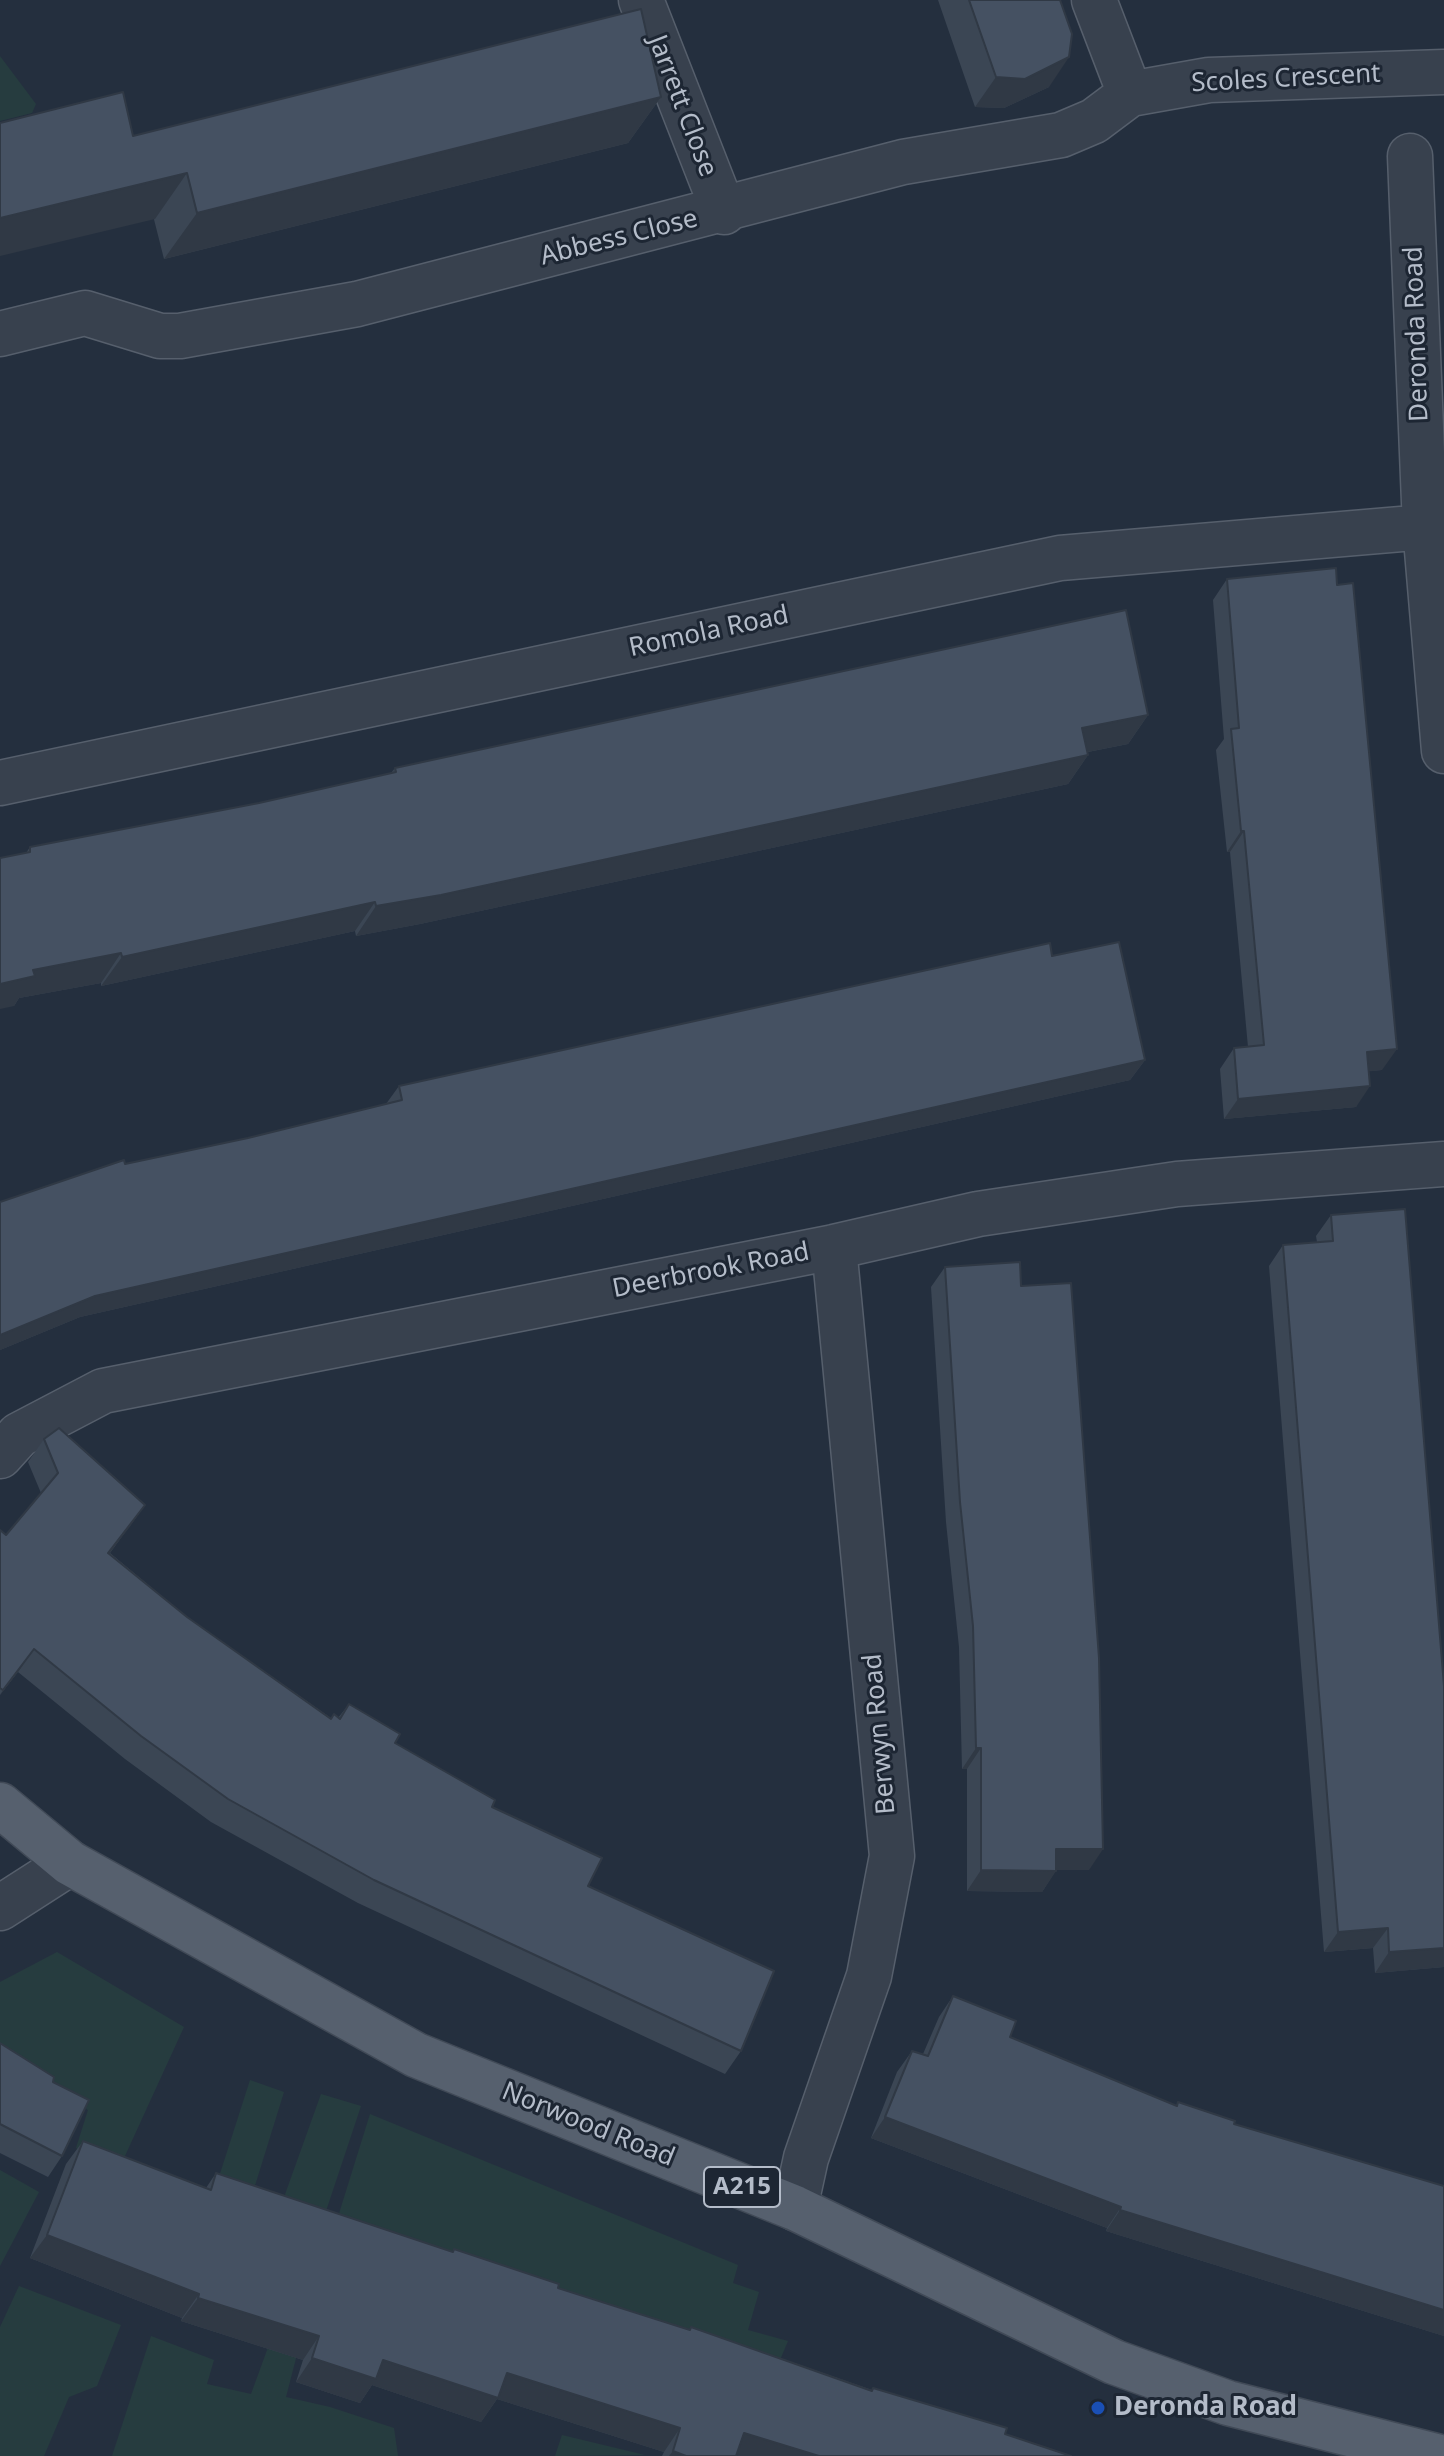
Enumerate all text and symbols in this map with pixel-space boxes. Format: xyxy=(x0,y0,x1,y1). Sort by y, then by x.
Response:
street label: Jarrett Close xyxy=(641,31,723,181)
street label: Scoles Crescent xyxy=(1191,58,1381,100)
street label: Abbess Close xyxy=(537,203,701,273)
street label: Deronda Road xyxy=(1398,246,1436,422)
street label: Romola Road xyxy=(626,600,792,664)
street label: Deerbrook Road xyxy=(610,1237,812,1305)
street label: Berwyn Road xyxy=(857,1652,903,1816)
street label: Norwood Road xyxy=(497,2076,679,2174)
road number: A215 xyxy=(704,2167,780,2207)
place label: Deronda Road xyxy=(1114,2392,1297,2424)
marker: Deronda Road xyxy=(1089,2399,1107,2417)

